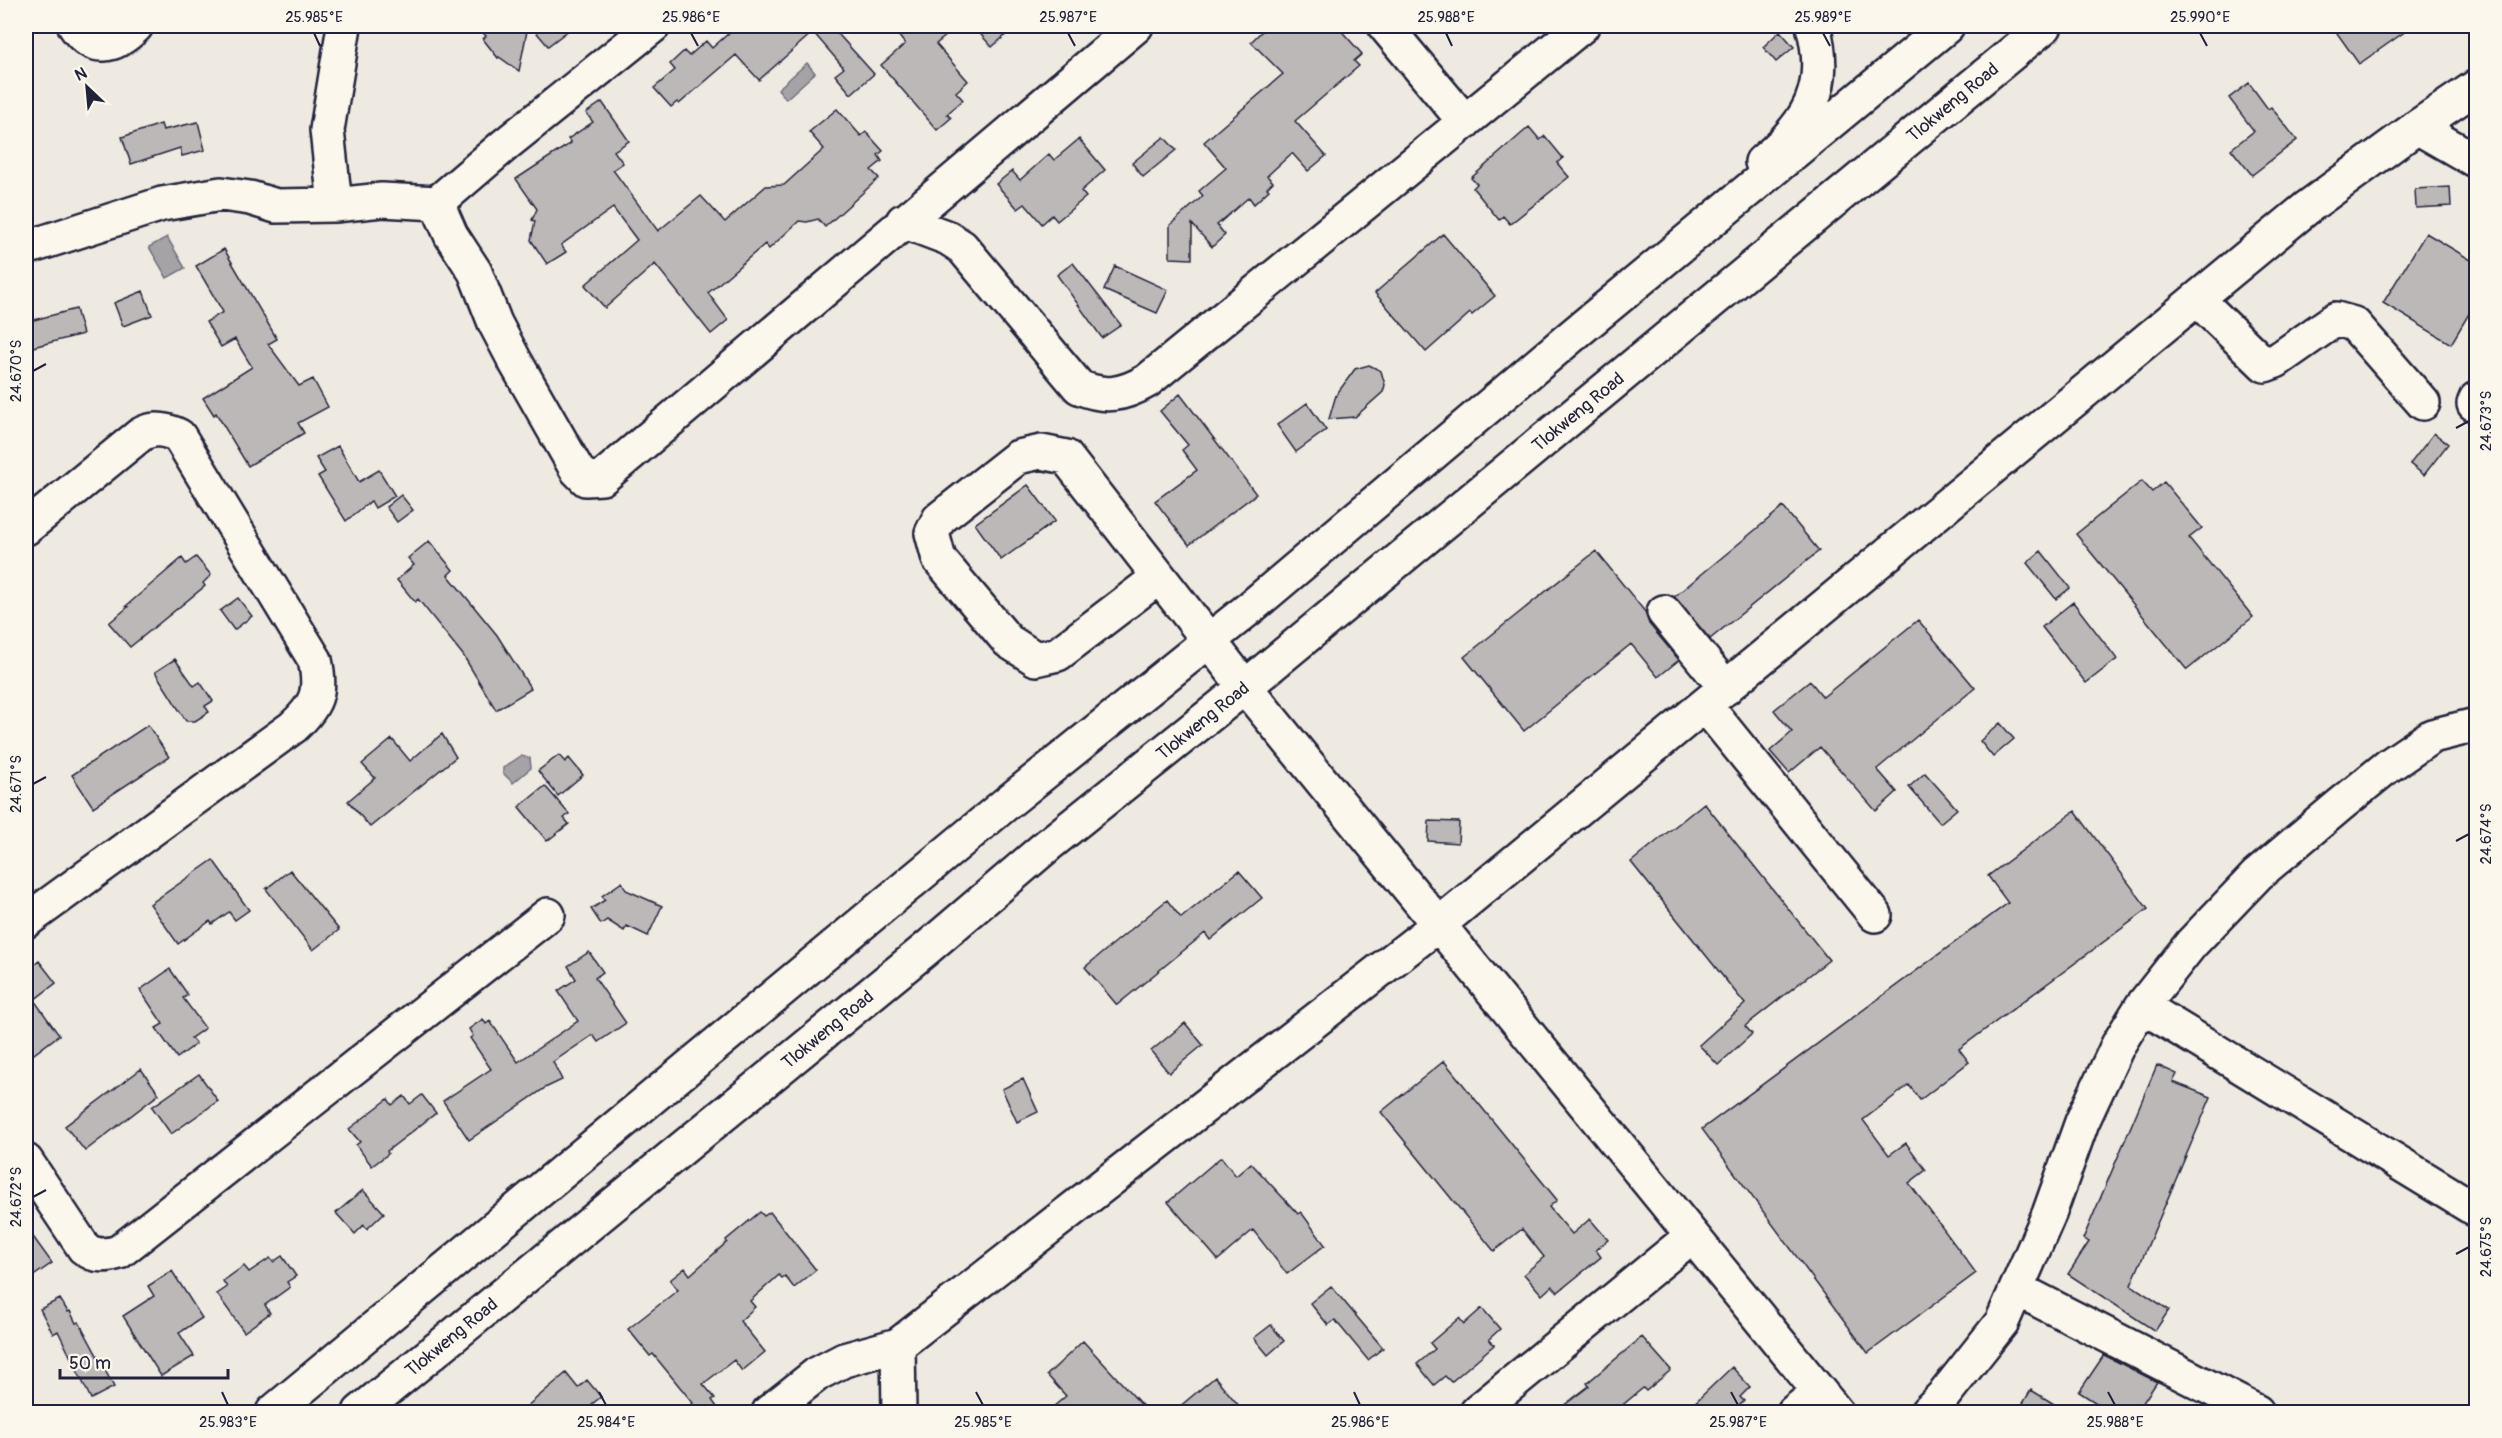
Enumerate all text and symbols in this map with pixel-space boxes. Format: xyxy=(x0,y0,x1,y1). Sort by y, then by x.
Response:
text: 25.985°E xyxy=(285,8,343,27)
text: 25.986°E xyxy=(662,8,720,27)
text: 25.987°E xyxy=(1039,8,1097,27)
text: 25.988°E xyxy=(1417,8,1475,27)
text: 25.989°E xyxy=(1794,8,1852,27)
text: 25.990°E xyxy=(2170,8,2230,27)
north arrow xyxy=(57,57,117,117)
street label: Tlokweng Road xyxy=(1902,58,2004,147)
text: N xyxy=(72,63,90,86)
text: 24.670°S xyxy=(7,340,26,402)
street label: Tlokweng Road xyxy=(1528,368,1629,457)
text: 24.673°S xyxy=(2477,391,2496,451)
street label: Tlokweng Road xyxy=(1152,677,1254,765)
text: 24.671°S xyxy=(7,755,26,813)
text: 24.674°S xyxy=(2477,804,2496,864)
street label: Tlokweng Road xyxy=(777,985,879,1075)
text: 24.672°S xyxy=(7,1167,26,1227)
text: 24.675°S xyxy=(2477,1217,2496,1277)
street label: Tlokweng Road xyxy=(401,1293,503,1382)
scale bar xyxy=(60,1342,228,1380)
text: 50 m xyxy=(69,1352,111,1375)
text: 25.983°E xyxy=(199,1413,257,1432)
text: 25.984°E xyxy=(577,1413,635,1432)
text: 25.985°E xyxy=(954,1413,1012,1432)
text: 25.986°E xyxy=(1331,1413,1389,1432)
text: 25.987°E xyxy=(1709,1413,1767,1432)
text: 25.988°E xyxy=(2086,1413,2144,1432)

